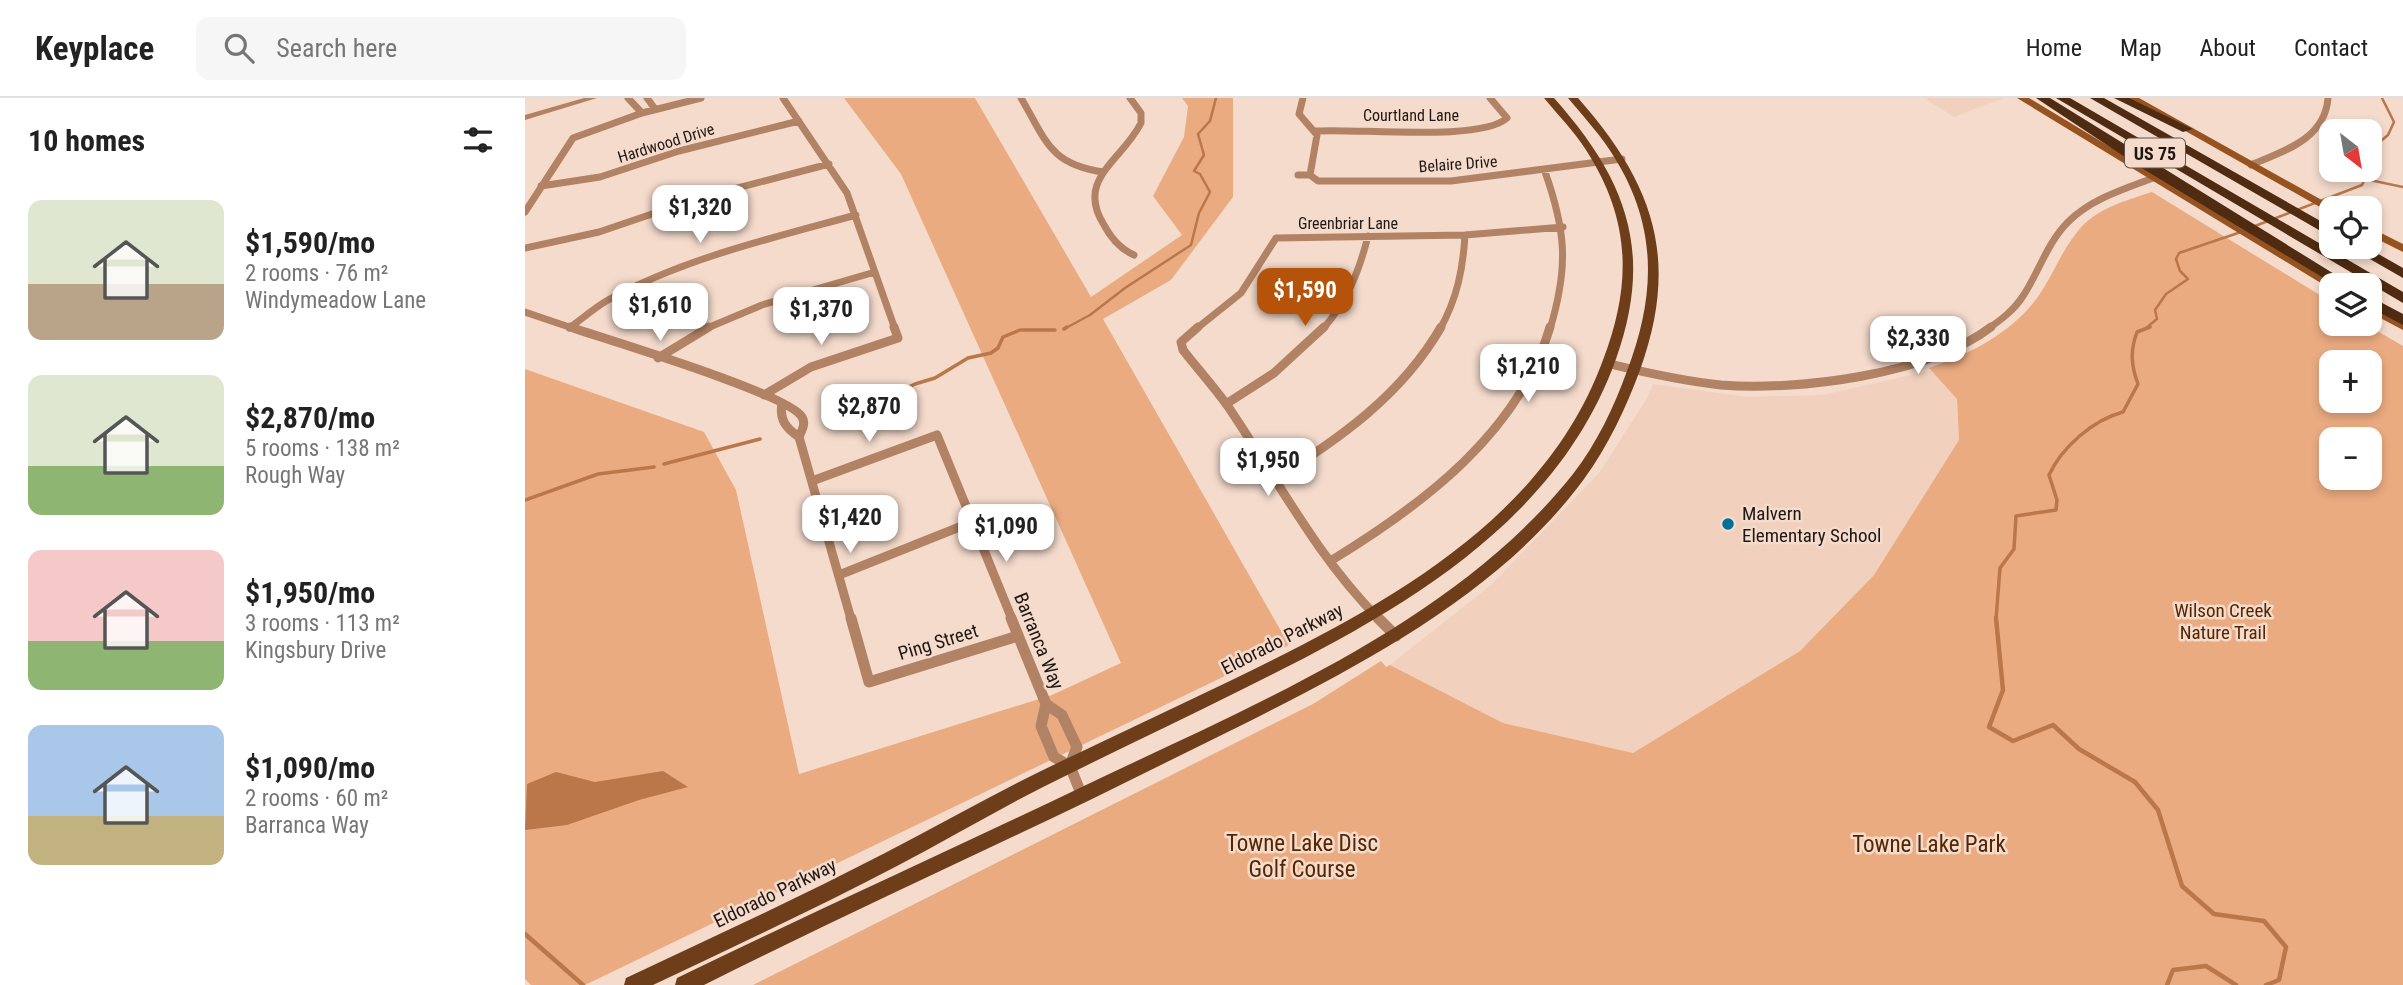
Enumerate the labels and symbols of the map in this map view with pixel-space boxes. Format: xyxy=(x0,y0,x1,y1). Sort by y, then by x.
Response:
street label: Courtland Lane xyxy=(1363,106,1459,125)
street label: Hardwood Drive xyxy=(615,119,717,167)
north arrow xyxy=(2319,119,2382,182)
road number: US 75 xyxy=(2125,138,2185,168)
street label: Belaire Drive xyxy=(1418,152,1498,176)
pin: $1,320 xyxy=(643,186,757,245)
street label: Greenbriar Lane xyxy=(1298,214,1398,233)
pin: $1,590 xyxy=(1248,268,1362,328)
pin: $1,610 xyxy=(603,284,717,343)
pin: $1,370 xyxy=(764,288,878,347)
pin: $2,330 xyxy=(1861,316,1975,376)
pin: $1,210 xyxy=(1471,344,1585,404)
pin: $2,870 xyxy=(812,384,926,444)
pin: $1,950 xyxy=(1211,438,1325,498)
pin: $1,420 xyxy=(793,496,907,555)
place label: Malvern Elementary School xyxy=(1742,502,1881,547)
pin: $1,090 xyxy=(949,504,1063,564)
marker: Malvern Elementary School xyxy=(1720,516,1736,532)
street label: Barranca Way xyxy=(1009,589,1069,693)
street label: Eldorado Parkway xyxy=(1217,598,1347,680)
park label: Wilson Creek Nature Trail xyxy=(2174,599,2272,644)
street label: Ping Street xyxy=(895,619,981,665)
park label: Towne Lake Disc Golf Course xyxy=(1226,830,1378,883)
park label: Towne Lake Park xyxy=(1852,831,2006,858)
street label: Eldorado Parkway xyxy=(710,853,840,933)

